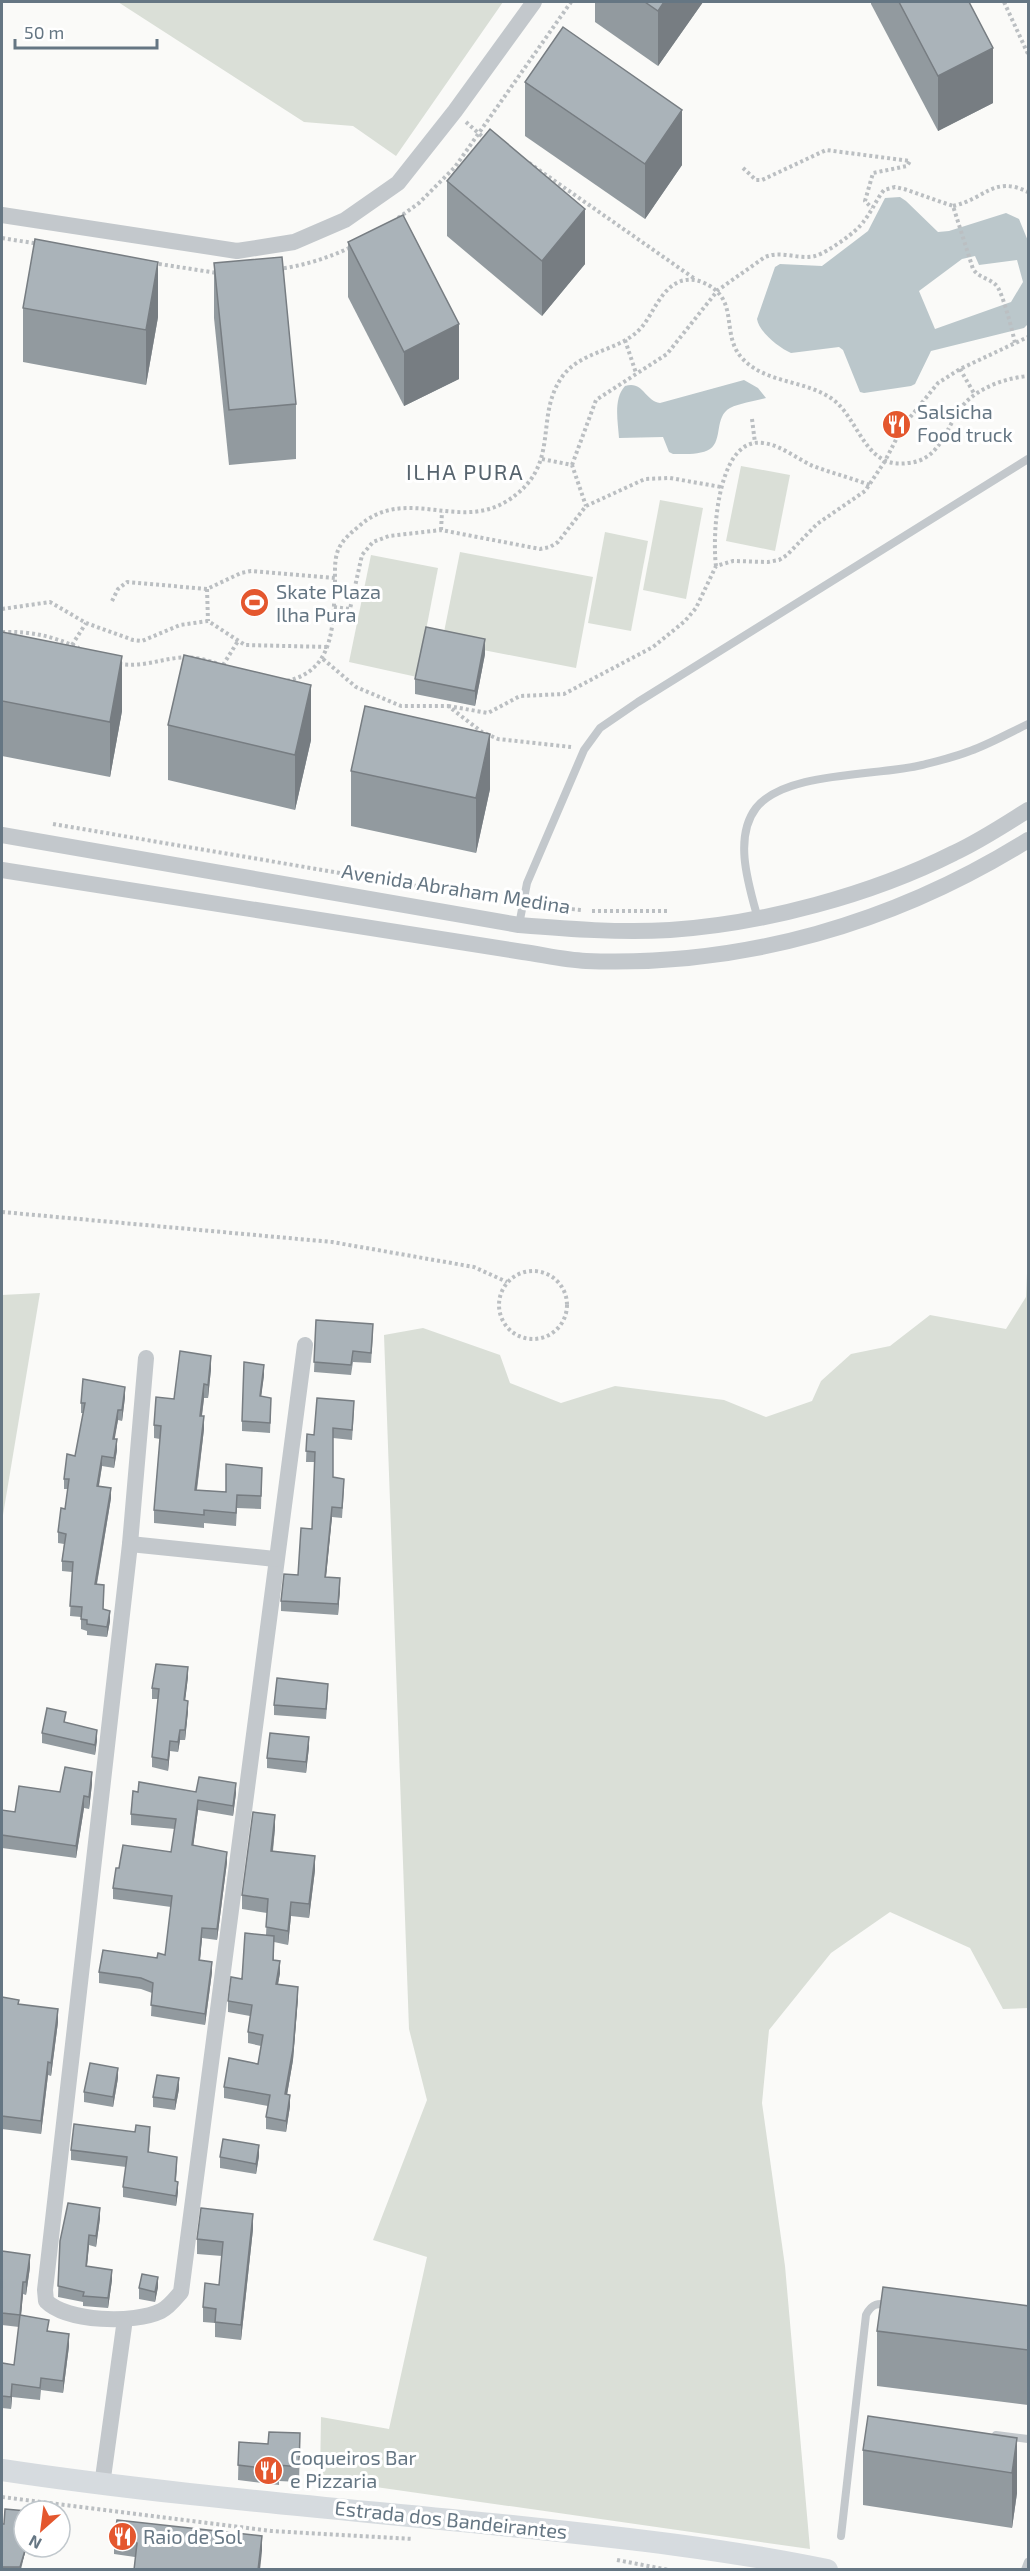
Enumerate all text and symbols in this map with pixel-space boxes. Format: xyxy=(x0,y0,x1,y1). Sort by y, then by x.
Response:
scale bar xyxy=(15,12,158,50)
text: 50 m xyxy=(24,21,64,43)
place label: Salsicha Food truck xyxy=(917,399,1013,446)
restaurant icon: Salsicha Food truck xyxy=(880,408,912,440)
district label: ILHA PURA xyxy=(406,458,524,484)
place label: Skate Plaza Ilha Pura xyxy=(276,579,381,626)
sports icon: Skate Plaza Ilha Pura xyxy=(239,587,271,619)
street label: Avenida Abraham Medina xyxy=(340,858,572,918)
place label: Coqueiros Bar e Pizzaria xyxy=(290,2445,416,2492)
restaurant icon: Coqueiros Bar e Pizzaria xyxy=(253,2454,285,2486)
street label: Estrada dos Bandeirantes xyxy=(334,2495,569,2543)
north arrow xyxy=(12,2499,72,2559)
restaurant icon: Raio de Sol xyxy=(106,2521,138,2553)
place label: Raio de Sol xyxy=(143,2524,242,2548)
text: N xyxy=(25,2532,44,2554)

